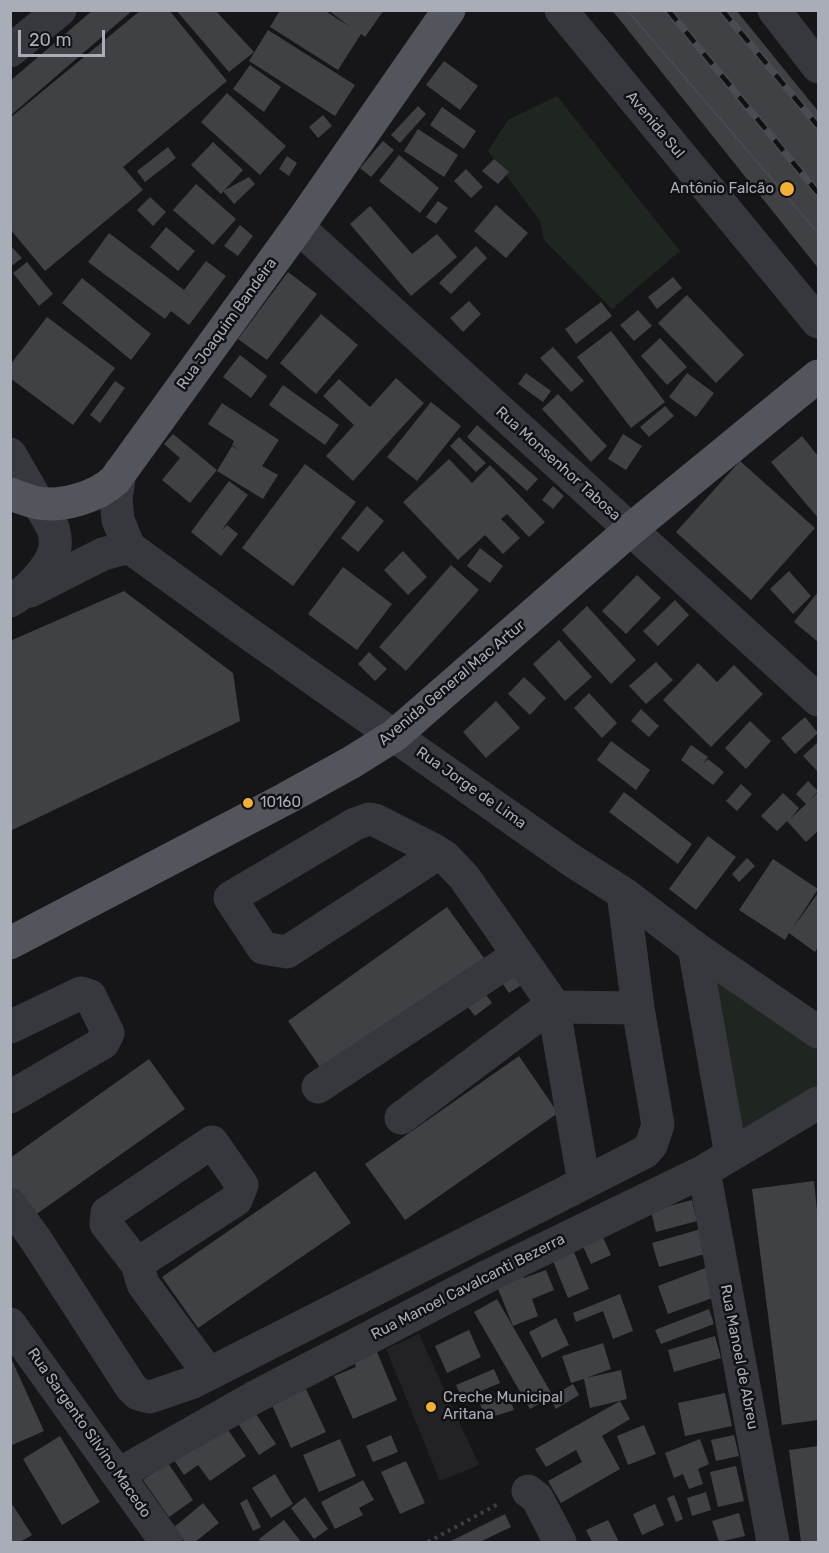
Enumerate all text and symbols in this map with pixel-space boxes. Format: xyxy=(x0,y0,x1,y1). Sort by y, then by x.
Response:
scale bar xyxy=(21,18,108,56)
text: 20 m xyxy=(29,29,71,51)
street label: Avenida Sul xyxy=(622,88,688,162)
place label: Antônio Falcão xyxy=(670,180,774,198)
marker: Antônio Falcão xyxy=(778,180,796,198)
street label: Rua Joaquim Bandeira xyxy=(173,255,281,393)
street label: Rua Monsenhor Tabosa xyxy=(492,403,624,525)
street label: Avenida General Mac Artur xyxy=(375,617,529,749)
street label: Rua Jorge de Lima xyxy=(413,743,529,833)
place label: 10160 xyxy=(260,794,301,812)
marker: 10160 xyxy=(241,796,255,810)
street label: Rua Manoel Cavalcanti Bezerra xyxy=(368,1230,568,1344)
street label: Rua Manoel de Abreu xyxy=(716,1283,762,1431)
street label: Rua Sargento Silvino Macedo xyxy=(23,1345,155,1521)
place label: Creche Municipal Aritana xyxy=(443,1389,563,1424)
marker: Creche Municipal Aritana xyxy=(424,1400,438,1414)

